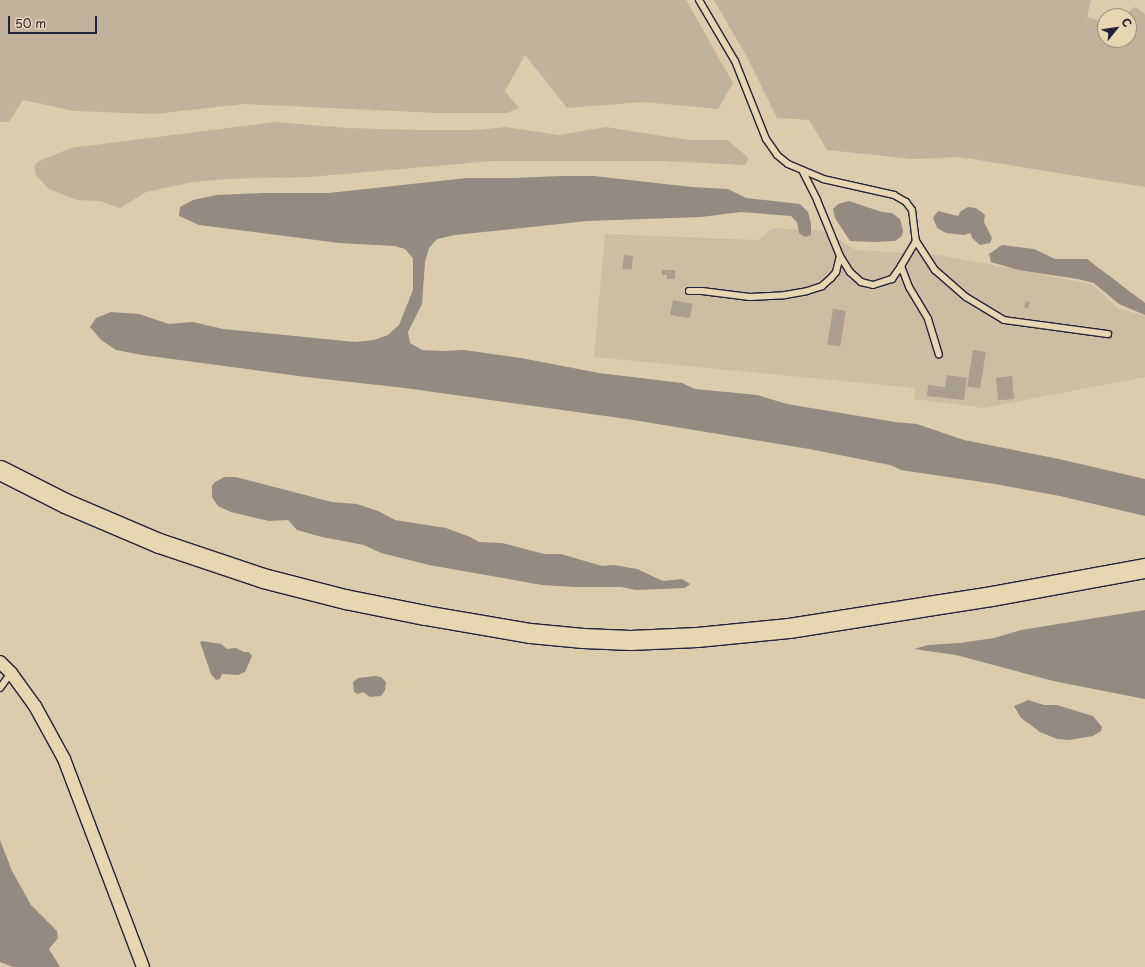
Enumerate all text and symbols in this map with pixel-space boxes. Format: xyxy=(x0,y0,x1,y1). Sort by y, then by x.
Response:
scale bar xyxy=(10,8,99,34)
north arrow xyxy=(1097,8,1137,48)
text: 50 m xyxy=(15,14,46,32)
text: С xyxy=(1118,14,1136,30)

